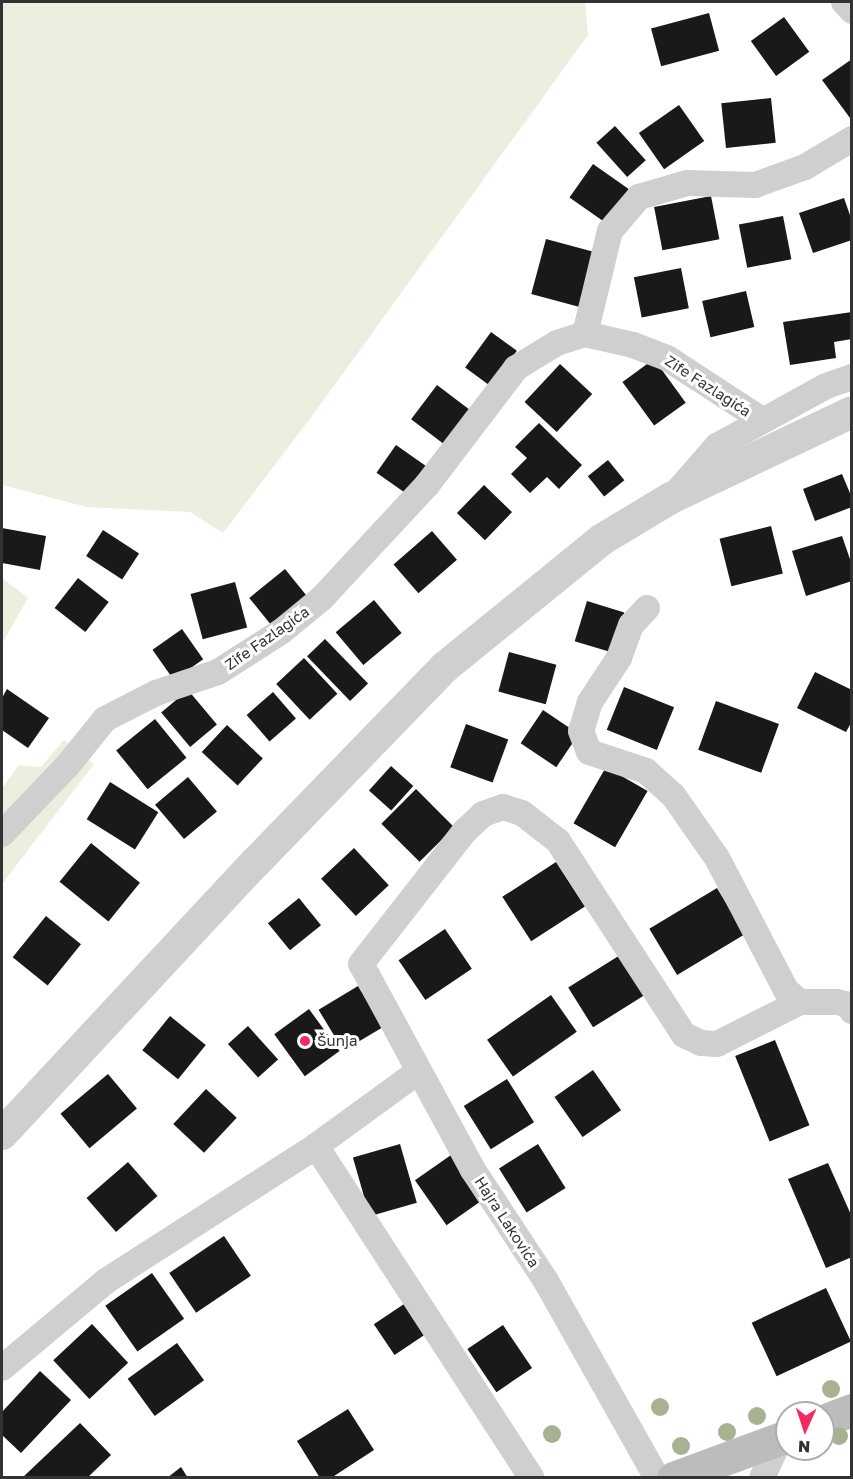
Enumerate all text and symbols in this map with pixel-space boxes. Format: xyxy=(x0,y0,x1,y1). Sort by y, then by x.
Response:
street label: Zife Fazlagića xyxy=(662,352,754,420)
street label: Zife Fazlagića xyxy=(221,602,313,674)
place label: Šunja xyxy=(317,1032,357,1050)
marker: Šunja xyxy=(298,1034,312,1048)
street label: Hajra Lakovića xyxy=(471,1173,543,1271)
north arrow xyxy=(775,1401,835,1461)
text: N xyxy=(798,1437,811,1457)

